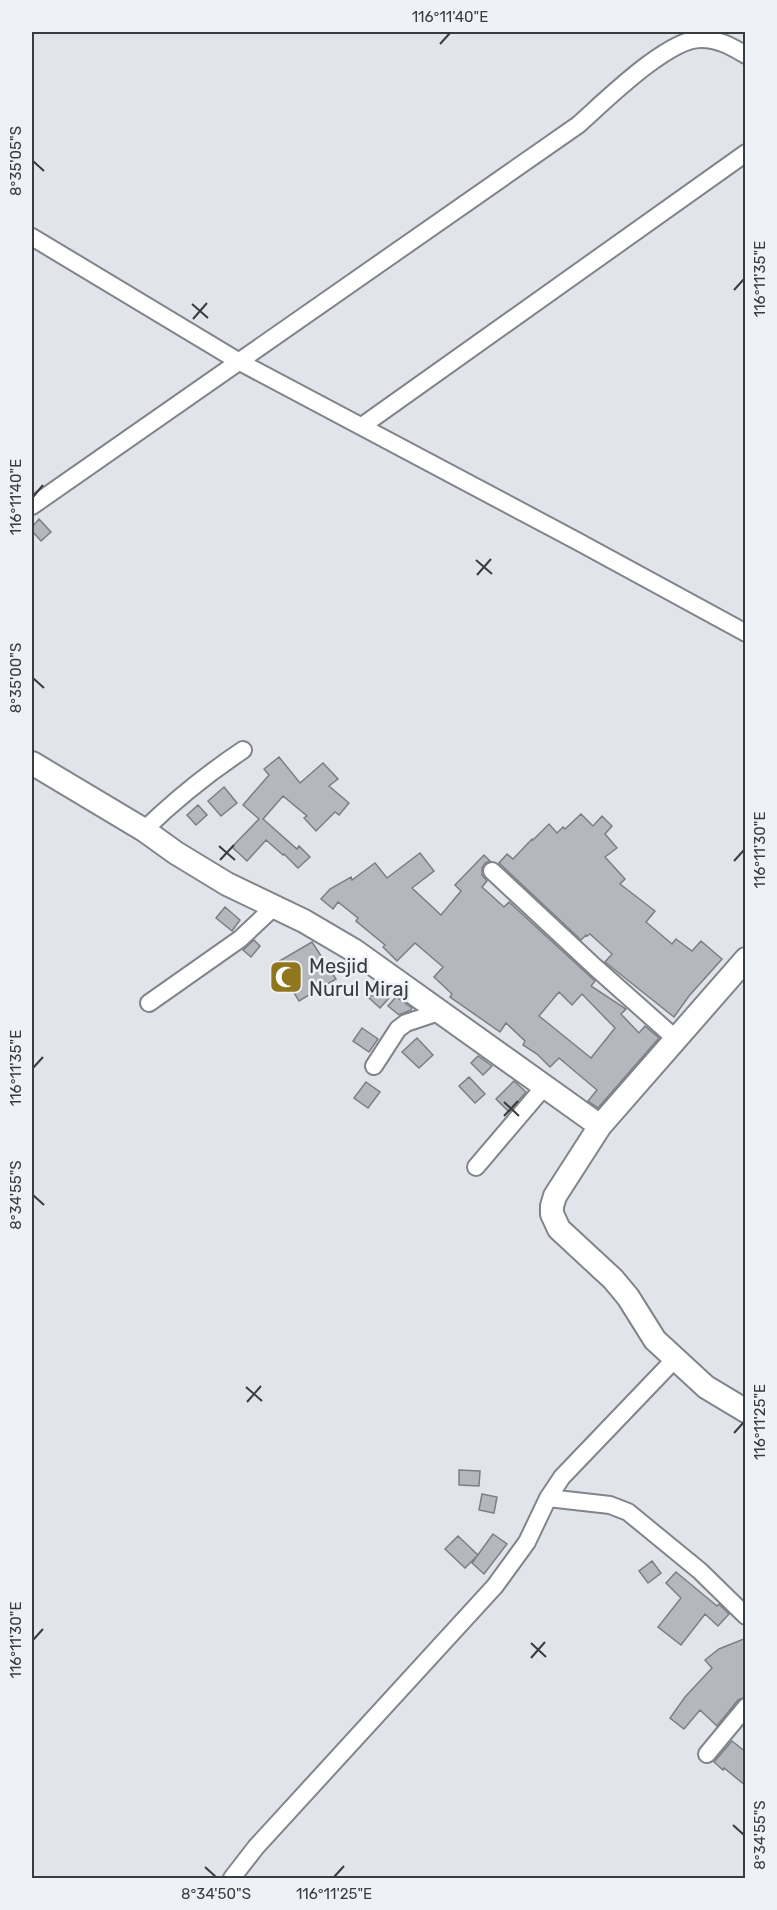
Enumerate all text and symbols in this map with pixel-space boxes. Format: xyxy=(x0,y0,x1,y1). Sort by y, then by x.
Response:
text: 116°11'40"E xyxy=(412,8,488,26)
text: 8°35'05"S xyxy=(7,126,25,196)
text: 116°11'35"E xyxy=(751,241,769,317)
text: 116°11'40"E xyxy=(7,459,25,535)
text: 8°35'00"S xyxy=(7,643,25,713)
text: 116°11'30"E xyxy=(751,811,769,889)
place label: Mesjid Nurul Miraj xyxy=(309,954,409,1001)
mosque icon: Mesjid Nurul Miraj xyxy=(268,959,304,995)
text: 116°11'35"E xyxy=(7,1030,25,1106)
text: 8°34'55"S xyxy=(7,1160,25,1230)
text: 116°11'25"E xyxy=(751,1384,769,1460)
text: 116°11'30"E xyxy=(7,1601,25,1679)
text: 8°34'55"S xyxy=(751,1800,769,1870)
text: 8°34'50"S xyxy=(181,1885,251,1903)
text: 116°11'25"E xyxy=(296,1885,372,1903)

